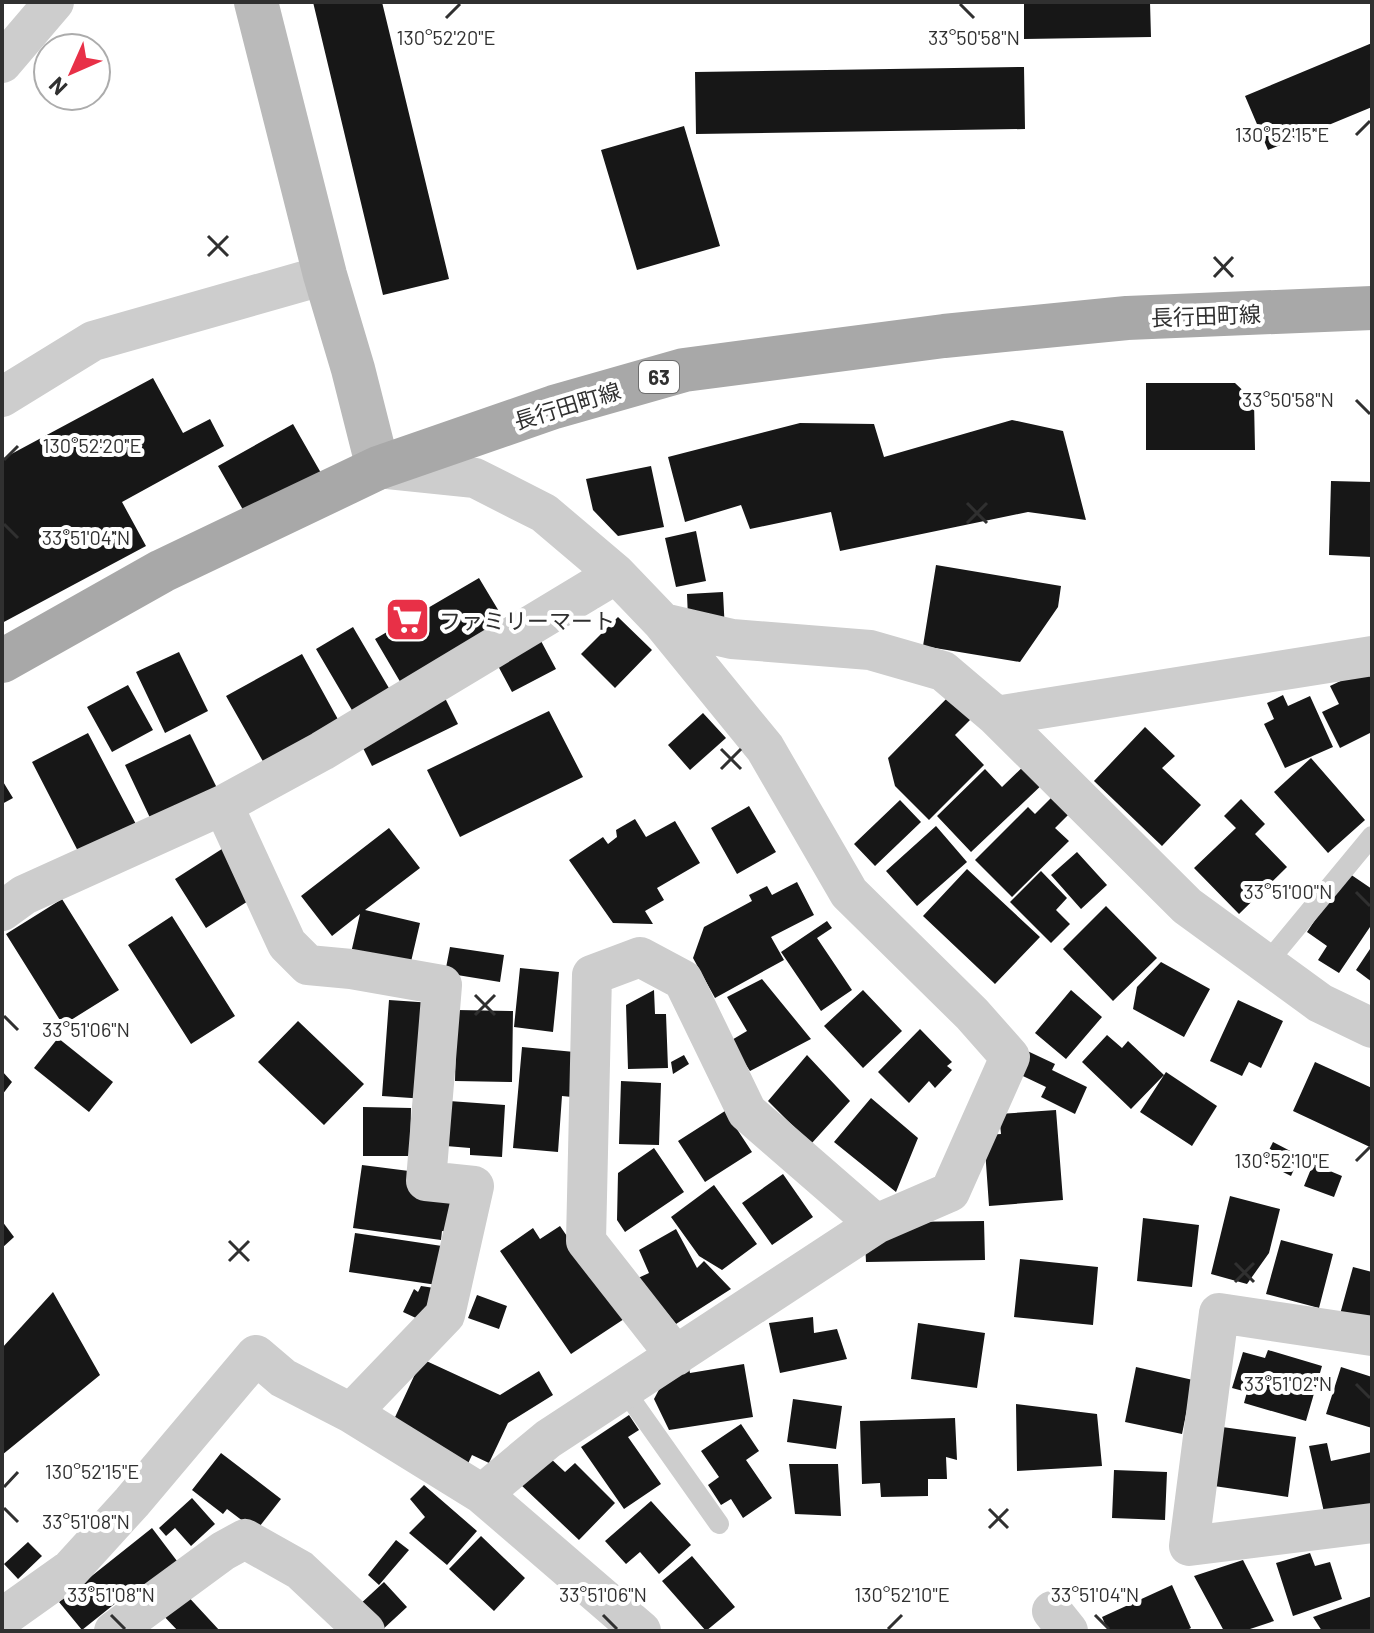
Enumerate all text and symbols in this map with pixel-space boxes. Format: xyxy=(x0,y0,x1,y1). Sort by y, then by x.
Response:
text: 130°52'20"E xyxy=(396,25,496,49)
text: 33°50'58"N xyxy=(928,25,1020,49)
north arrow xyxy=(32,32,112,112)
text: N xyxy=(43,72,72,101)
text: 130°52'15"E xyxy=(1235,122,1329,146)
street label: 長行田町線 xyxy=(1151,300,1261,330)
road number: 63 xyxy=(639,361,679,393)
street label: 長行田町線 xyxy=(511,376,623,434)
text: 33°50'58"N xyxy=(1242,387,1334,411)
text: 130°52'20"E xyxy=(42,433,142,457)
text: 33°51'04"N xyxy=(42,525,130,549)
supermarket icon: ファミリーマート xyxy=(384,596,432,644)
place label: ファミリーマート xyxy=(439,607,615,633)
text: 33°51'00"N xyxy=(1244,879,1332,903)
text: 33°51'06"N xyxy=(42,1017,130,1041)
text: 130°52'10"E xyxy=(1234,1148,1330,1172)
text: 33°51'02"N xyxy=(1244,1371,1332,1395)
text: 130°52'15"E xyxy=(45,1459,139,1483)
text: 33°51'08"N xyxy=(42,1509,130,1533)
text: 33°51'08"N xyxy=(67,1582,155,1606)
text: 33°51'06"N xyxy=(559,1582,647,1606)
text: 130°52'10"E xyxy=(854,1582,950,1606)
text: 33°51'04"N xyxy=(1051,1582,1139,1606)

